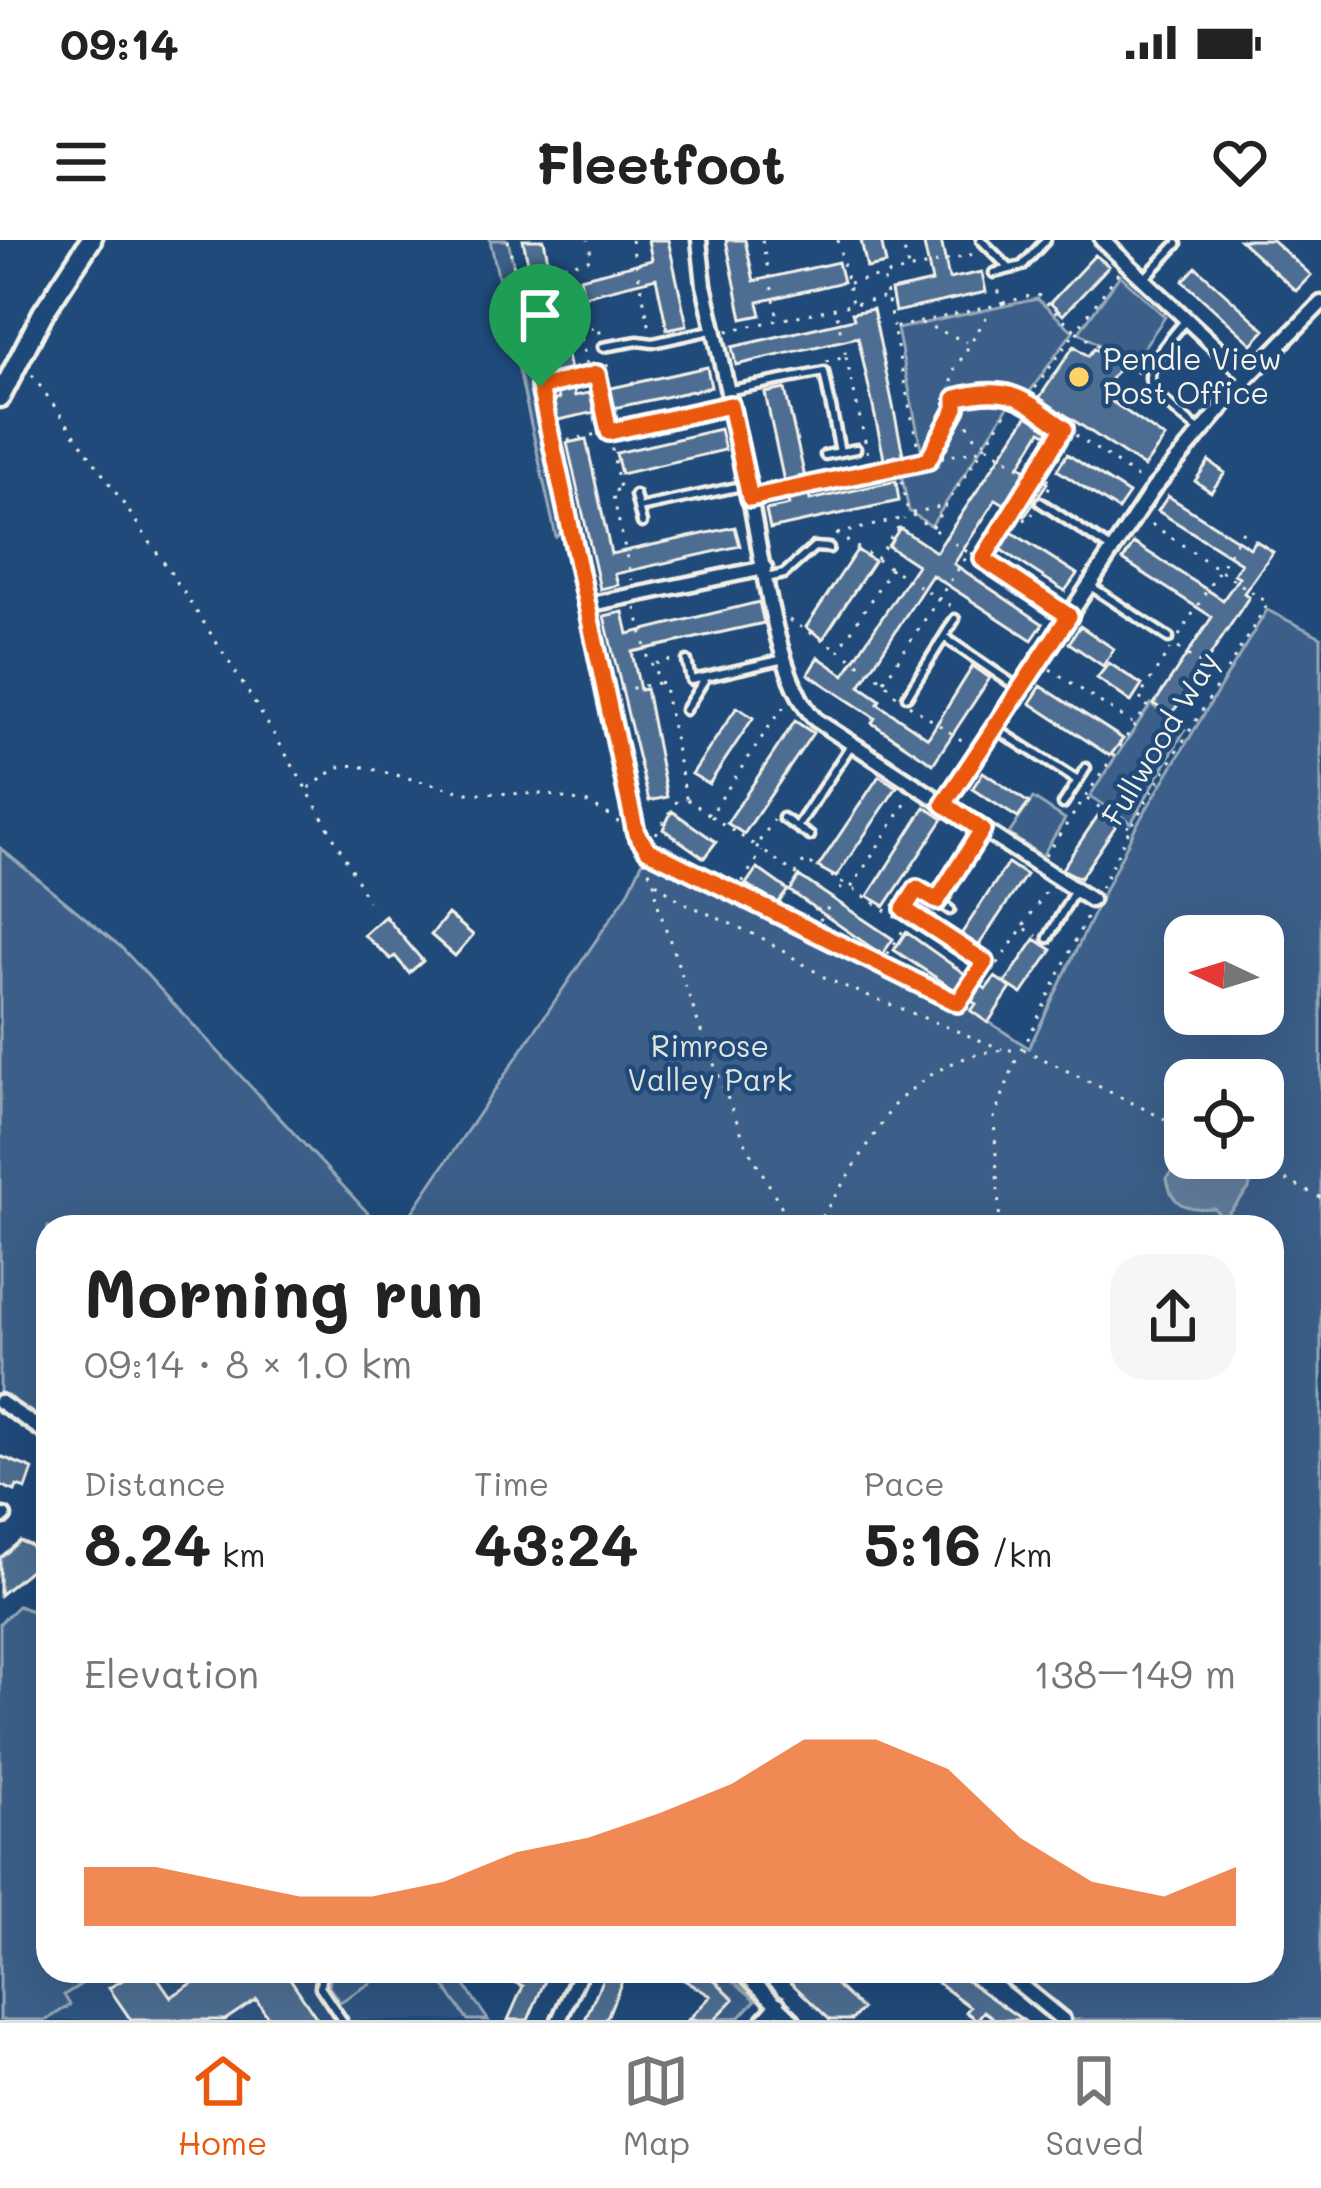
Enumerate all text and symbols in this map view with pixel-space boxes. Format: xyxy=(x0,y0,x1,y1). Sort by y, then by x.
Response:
text: 09:14 xyxy=(60,13,179,71)
text: Fleetfoot xyxy=(535,127,786,198)
icon: menu xyxy=(48,129,114,195)
icon: heart xyxy=(1207,129,1273,195)
pin xyxy=(489,264,591,387)
icon: arrive xyxy=(507,282,573,348)
place label: Pendle View Post Office xyxy=(1103,338,1282,412)
marker: Pendle View Post Office xyxy=(1066,364,1092,390)
street label: Fullwood Way xyxy=(1092,643,1227,832)
north arrow xyxy=(1164,915,1284,1035)
map controls xyxy=(1164,915,1284,1179)
park label: Rimrose Valley Park xyxy=(628,1025,792,1099)
button: locate xyxy=(1164,1059,1284,1179)
text: Morning run xyxy=(84,1249,483,1335)
button: share xyxy=(1110,1254,1236,1380)
text: 09:14 · 8 × 1.0 km xyxy=(84,1337,412,1388)
text: Distance xyxy=(84,1461,226,1504)
text: Time xyxy=(474,1461,549,1504)
text: Pace xyxy=(864,1461,945,1504)
text: 8.24 xyxy=(84,1504,211,1582)
text: 43:24 xyxy=(474,1504,639,1582)
text: 5:16 xyxy=(864,1504,981,1582)
text: km xyxy=(211,1532,266,1575)
text: /km xyxy=(981,1532,1053,1575)
text: Elevation xyxy=(84,1647,259,1698)
text: 138–149 m xyxy=(1033,1647,1236,1698)
tab: Home xyxy=(178,2048,267,2163)
tab: Map xyxy=(623,2048,690,2163)
tab: Saved xyxy=(1045,2048,1143,2163)

